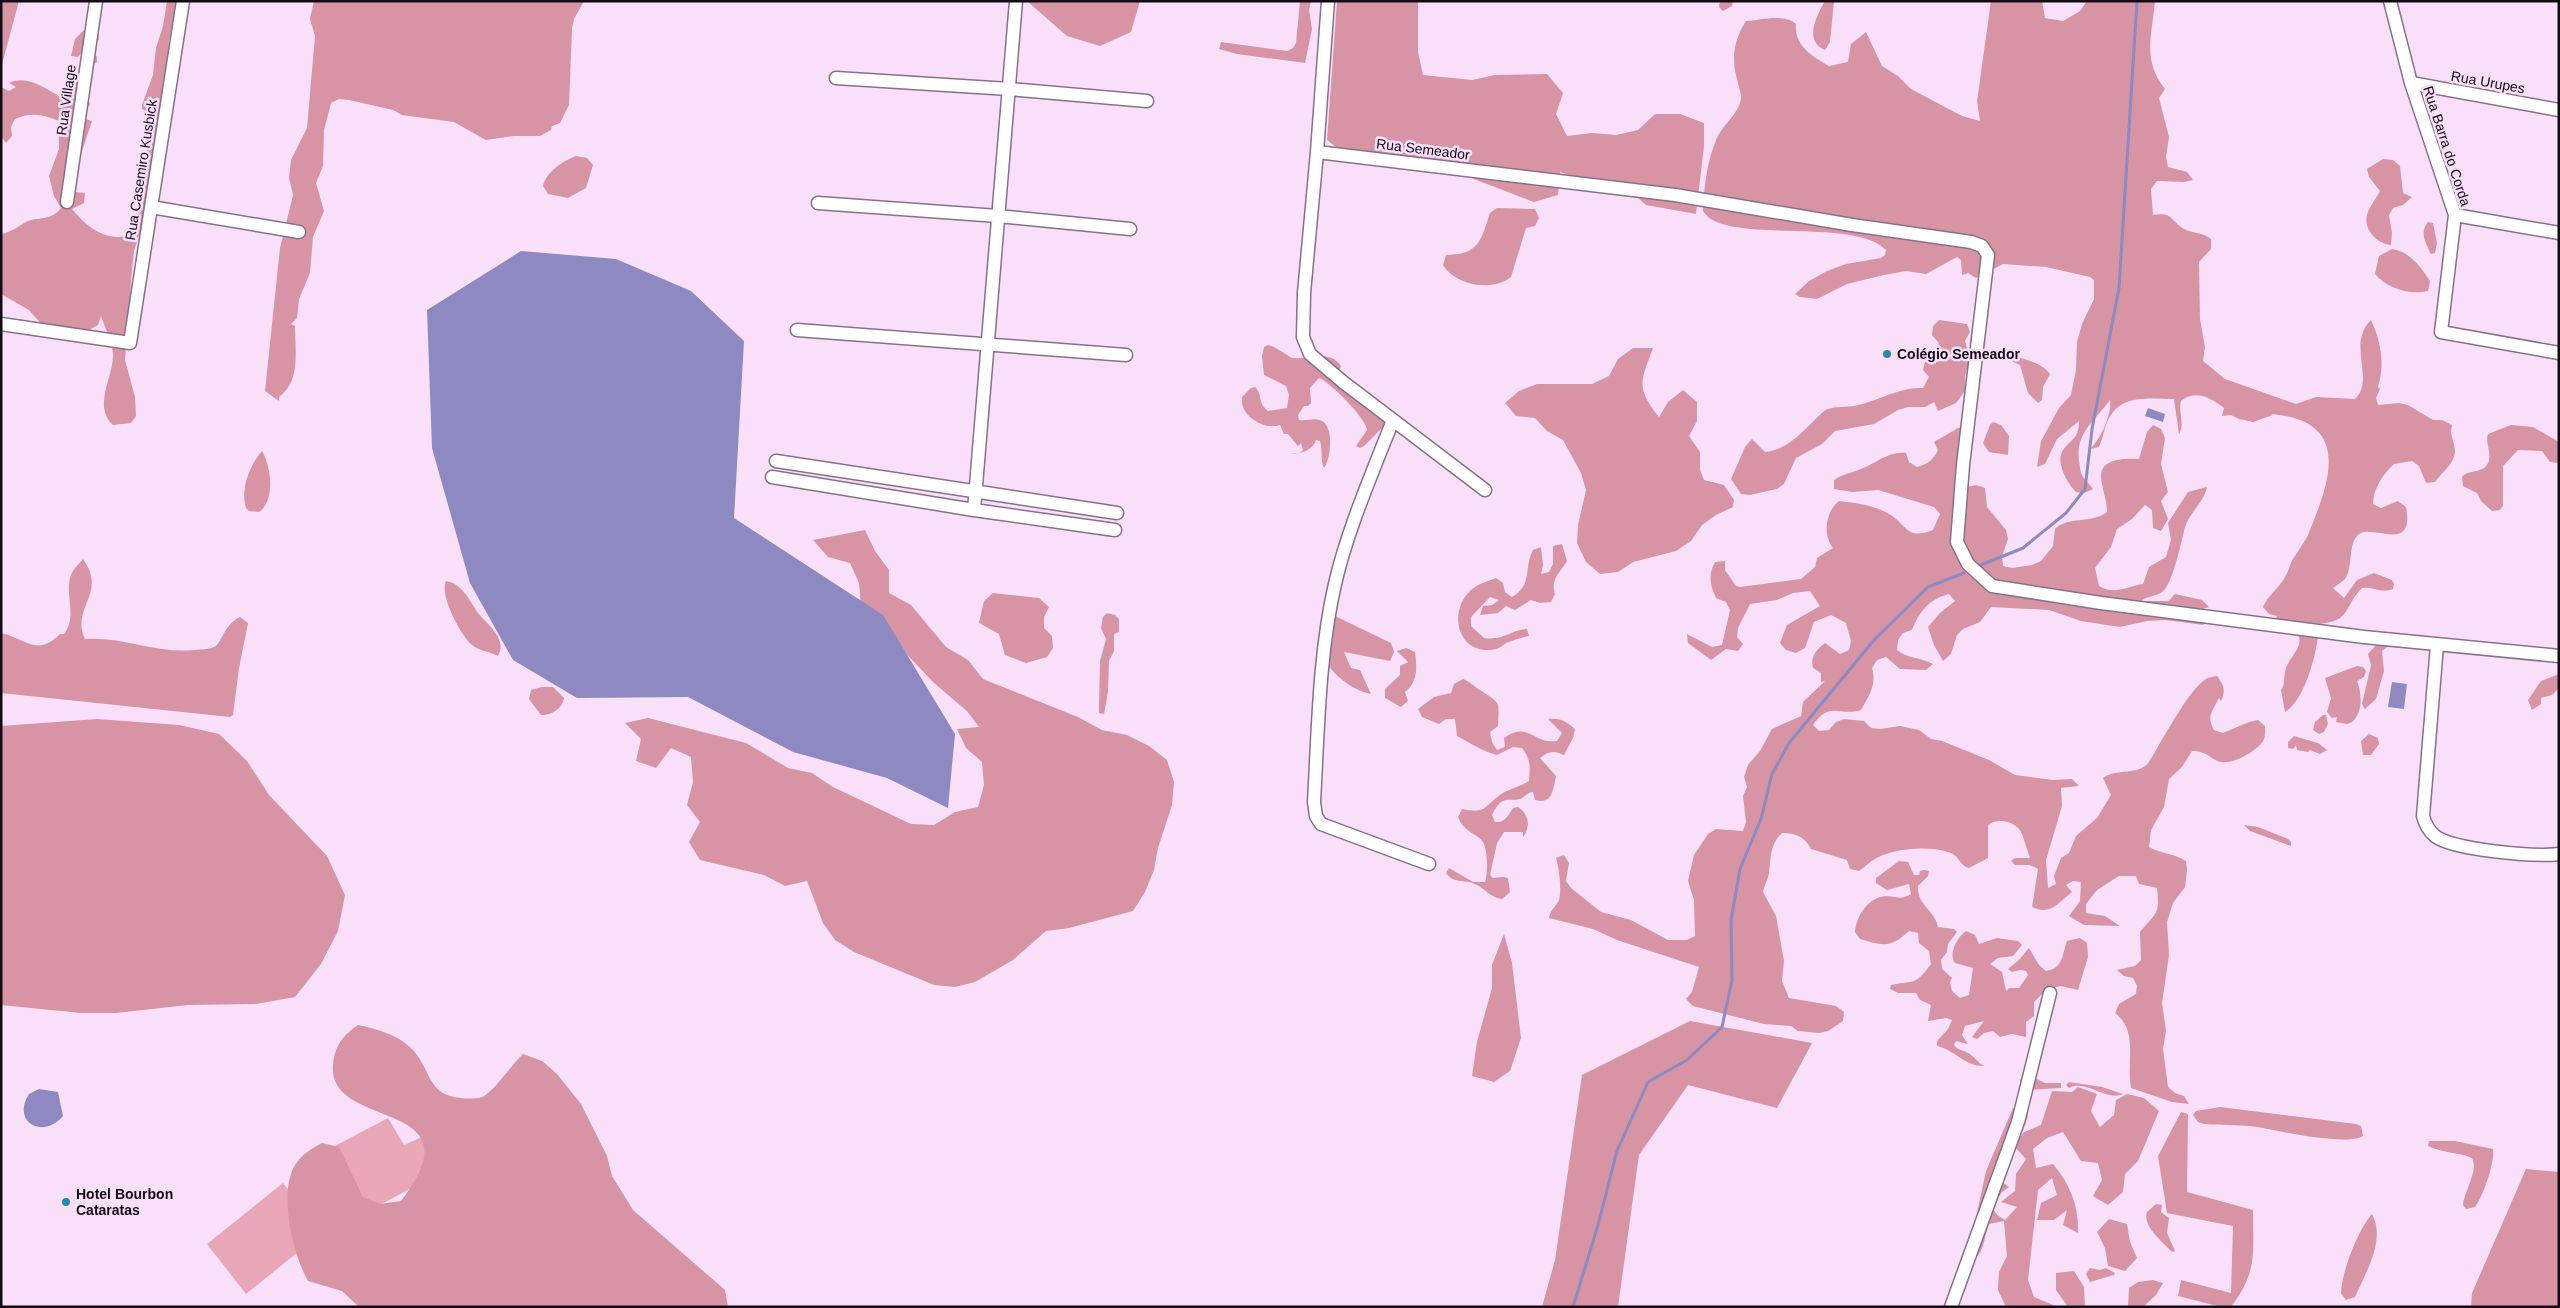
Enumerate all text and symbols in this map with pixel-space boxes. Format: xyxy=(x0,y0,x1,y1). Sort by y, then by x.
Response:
street label: Rua Village xyxy=(53,63,79,136)
street label: Rua Urupes xyxy=(2450,68,2526,96)
street label: Rua Barra do Corda xyxy=(2420,84,2474,208)
street label: Rua Casemiro Kusbick xyxy=(122,97,160,242)
street label: Rua Semeador xyxy=(1375,135,1471,163)
place label: Colégio Semeador xyxy=(1897,346,2020,362)
marker: Colégio Semeador xyxy=(1881,348,1893,360)
place label: Hotel Bourbon Cataratas xyxy=(76,1186,173,1218)
marker: Hotel Bourbon Cataratas xyxy=(60,1196,72,1208)

